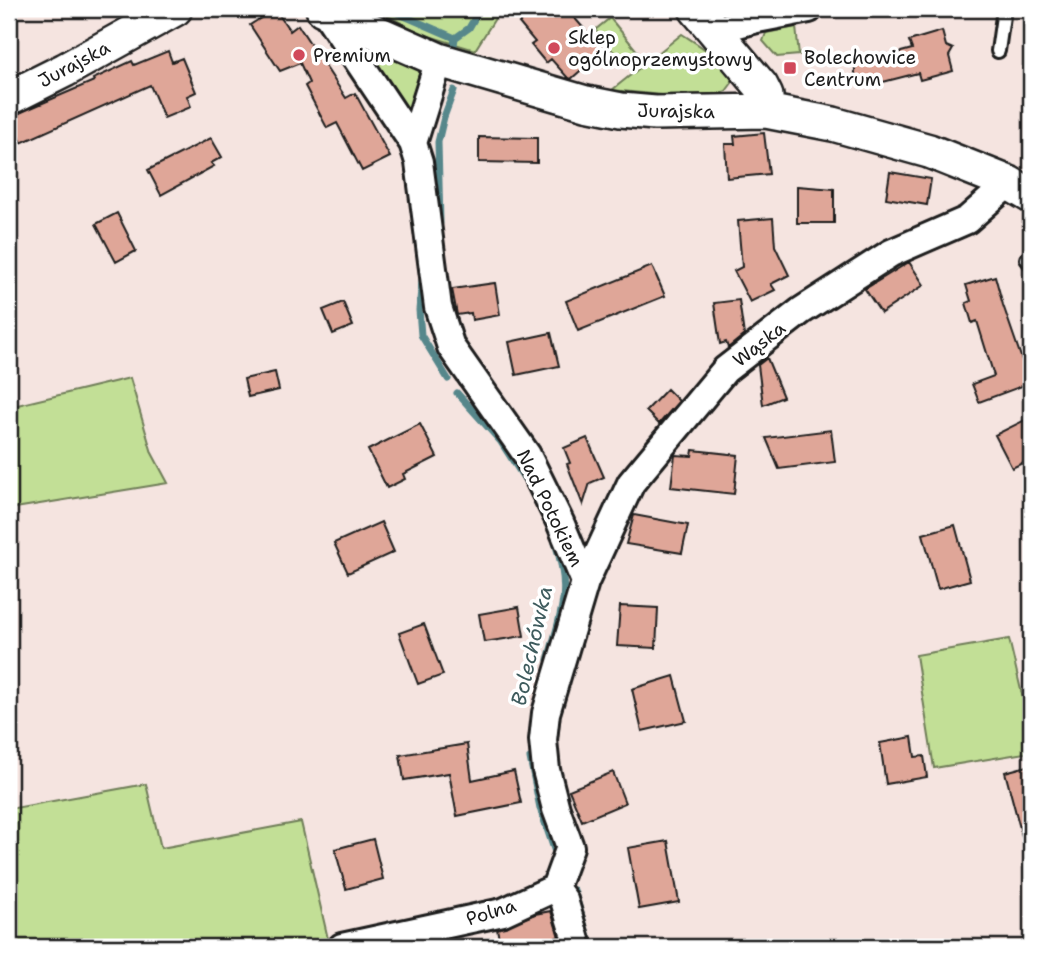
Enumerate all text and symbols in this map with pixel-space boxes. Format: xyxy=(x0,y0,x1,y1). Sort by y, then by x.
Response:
place label: Sklep ogólnoprzemysłowy xyxy=(568,25,753,72)
street label: Jurajska xyxy=(34,35,114,93)
marker: Sklep ogólnoprzemysłowy xyxy=(546,40,562,56)
place label: Premium xyxy=(313,43,391,68)
place label: Bolechowice Centrum xyxy=(804,45,916,92)
marker: Premium xyxy=(291,47,307,63)
marker: Bolechowice Centrum xyxy=(782,60,798,76)
street label: Jurajska xyxy=(637,98,715,124)
street label: Wąska xyxy=(727,315,791,372)
street label: Nad Potokiem xyxy=(511,445,589,571)
water label: Bolechówka xyxy=(505,583,559,709)
street label: Polna xyxy=(463,893,519,931)

